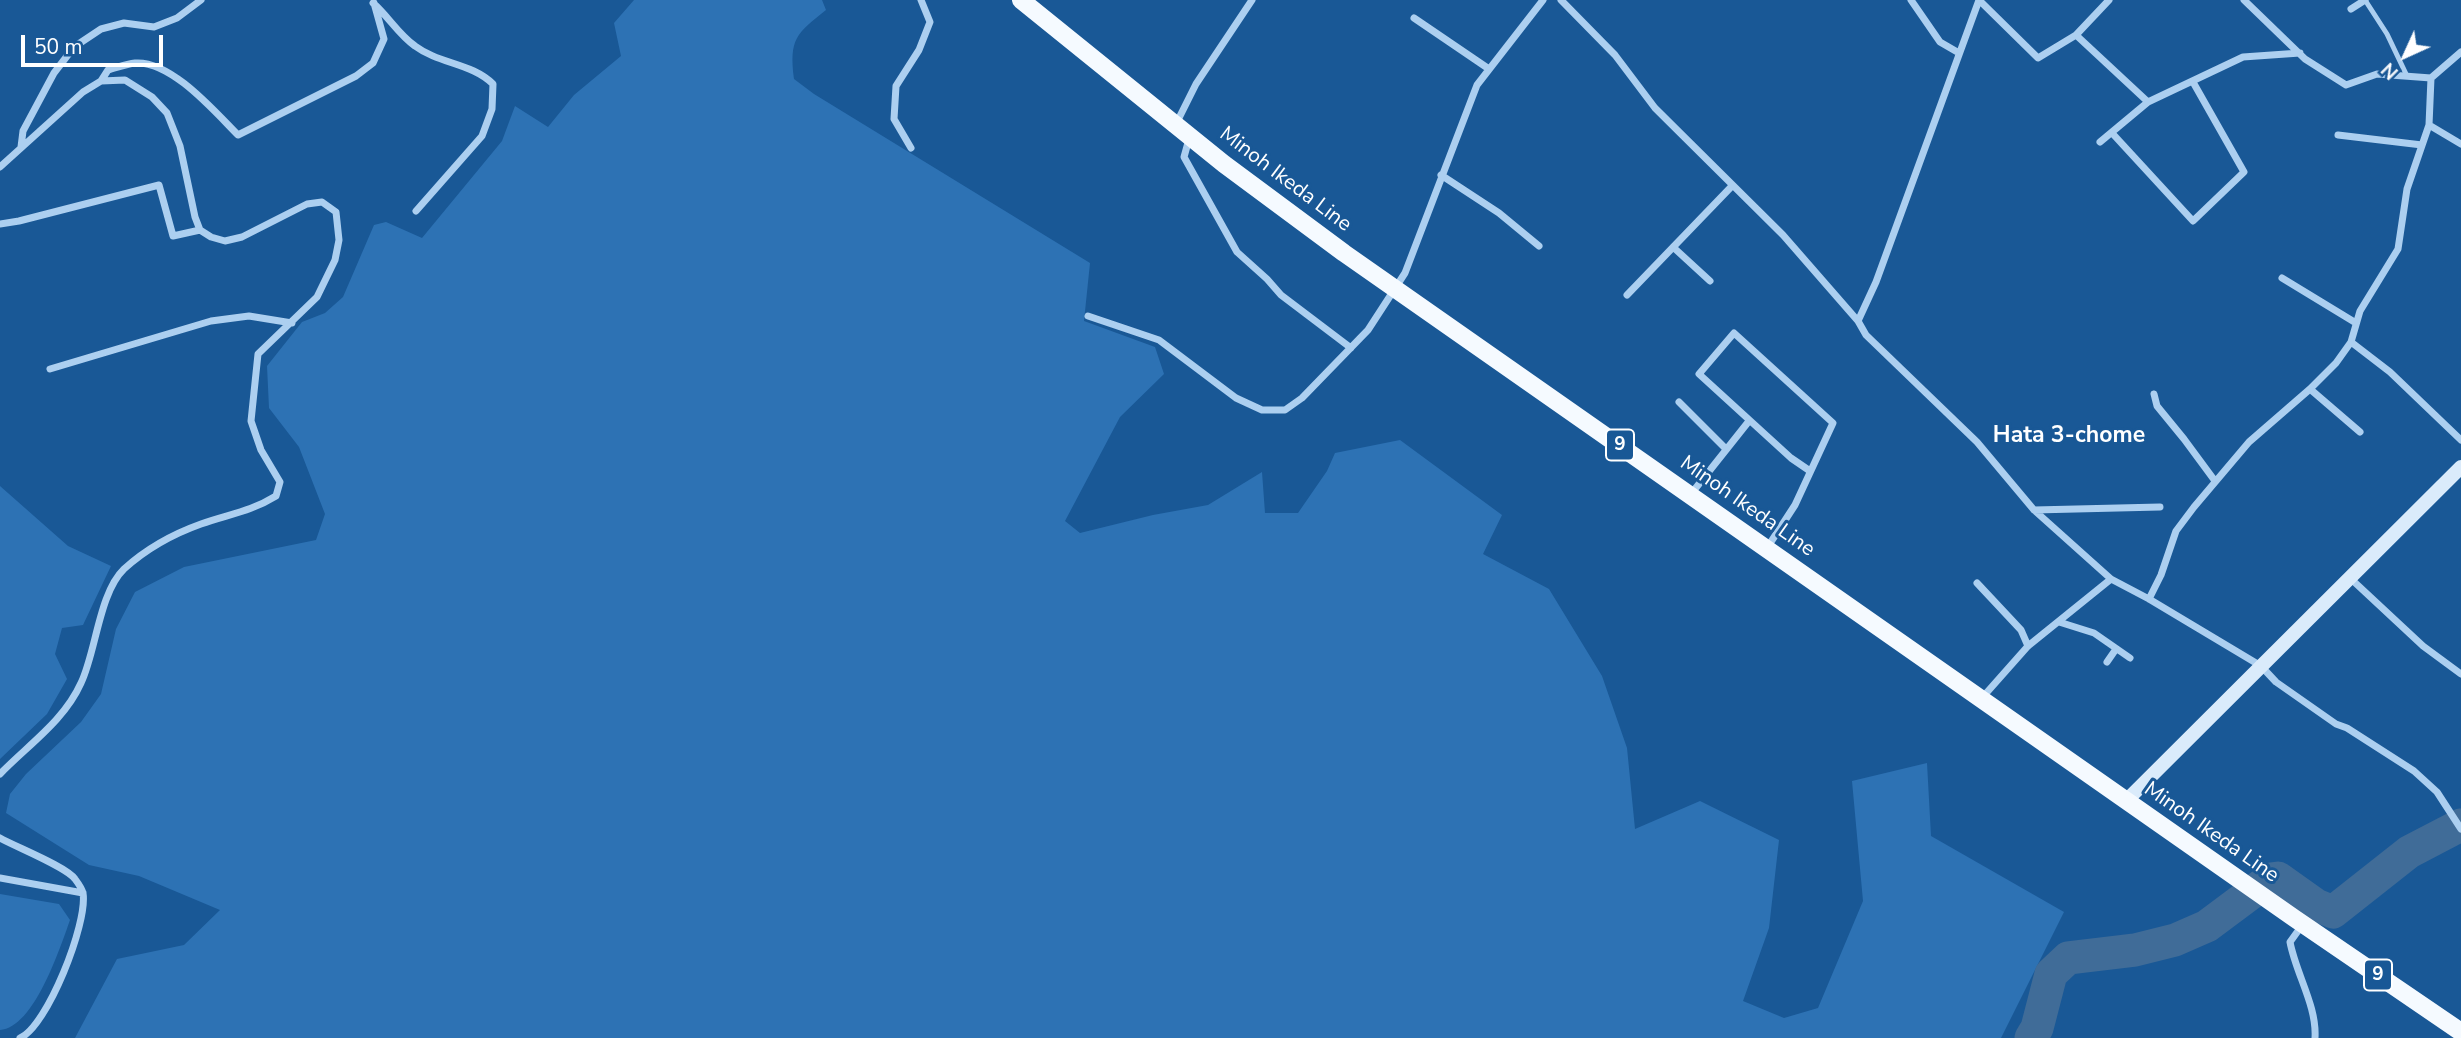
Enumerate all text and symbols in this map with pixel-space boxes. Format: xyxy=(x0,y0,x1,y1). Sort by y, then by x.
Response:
scale bar xyxy=(24,21,166,65)
north arrow xyxy=(2370,21,2440,91)
text: 50 m xyxy=(34,33,83,61)
text: N xyxy=(2376,57,2404,85)
street label: Minoh Ikeda Line xyxy=(1214,122,1356,238)
district label: Hata 3-chome xyxy=(1993,422,2145,450)
road number: 9 xyxy=(1606,430,1634,460)
street label: Minoh Ikeda Line xyxy=(1675,451,1819,563)
street label: Minoh Ikeda Line xyxy=(2139,777,2283,889)
road number: 9 xyxy=(2364,959,2392,990)

